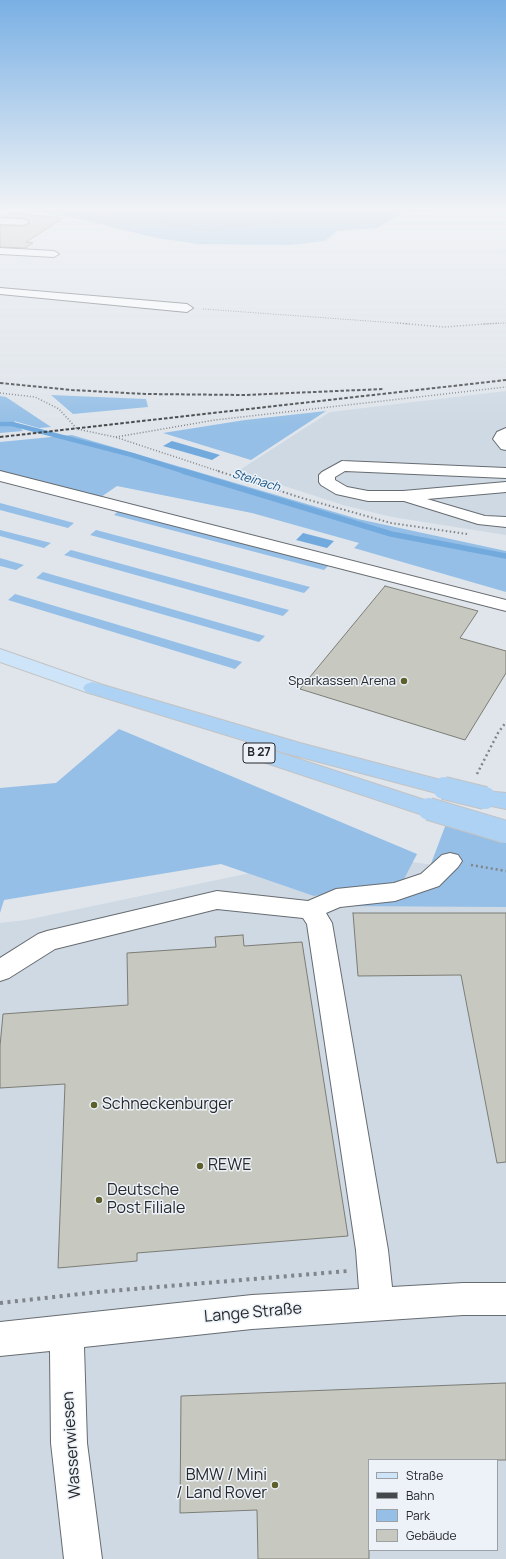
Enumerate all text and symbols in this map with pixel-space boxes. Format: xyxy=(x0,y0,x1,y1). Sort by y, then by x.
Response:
water label: Steinach xyxy=(230,467,282,495)
place label: Sparkassen Arena xyxy=(288,673,396,689)
marker: Sparkassen Arena xyxy=(399,676,409,686)
road number: B 27 xyxy=(243,743,275,763)
place label: Schneckenburger xyxy=(102,1095,233,1115)
marker: Schneckenburger xyxy=(89,1100,99,1110)
place label: REWE xyxy=(208,1156,251,1176)
marker: REWE xyxy=(195,1161,205,1171)
place label: Deutsche Post Filiale xyxy=(107,1181,185,1219)
marker: Deutsche Post Filiale xyxy=(94,1195,104,1205)
street label: Lange Straße xyxy=(203,1299,303,1327)
street label: Wasserwiesen xyxy=(59,1391,85,1499)
legend xyxy=(368,1459,498,1551)
place label: BMW / Mini / Land Rover xyxy=(176,1466,267,1504)
text: Straße xyxy=(406,1467,443,1484)
marker: BMW / Mini / Land Rover xyxy=(270,1480,280,1490)
text: Bahn xyxy=(406,1487,434,1504)
text: Park xyxy=(406,1507,430,1524)
text: Gebäude xyxy=(406,1527,457,1544)

